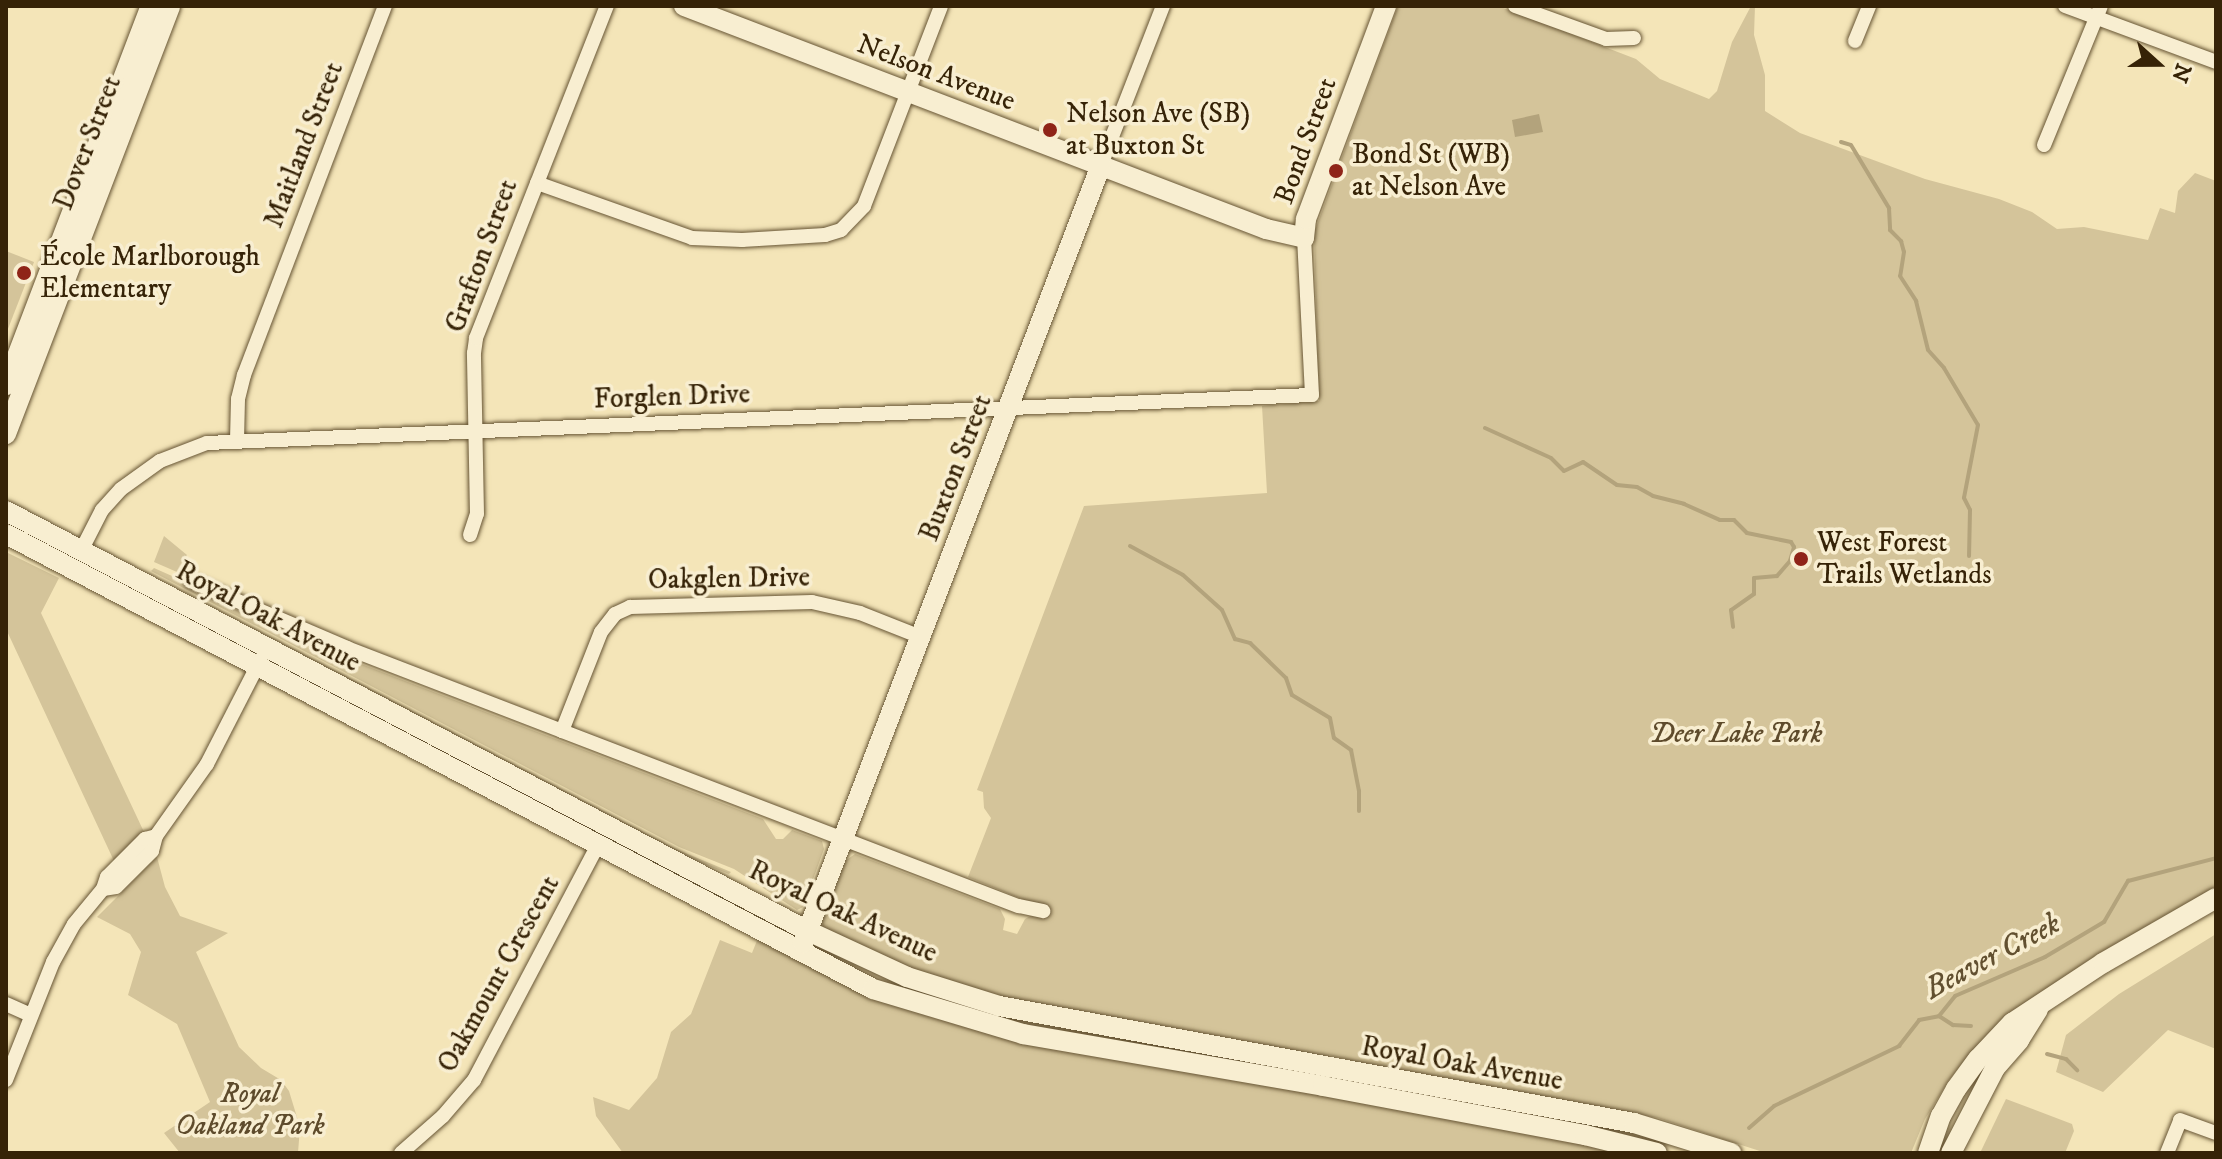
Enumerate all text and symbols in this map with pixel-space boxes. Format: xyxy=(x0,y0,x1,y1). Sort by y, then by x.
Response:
north arrow xyxy=(2118,24,2198,104)
street label: Nelson Avenue xyxy=(852,27,1020,119)
street label: Maitland Street xyxy=(257,57,351,233)
text: N xyxy=(2165,60,2197,86)
street label: Dover Street xyxy=(47,71,129,215)
street label: Bond Street xyxy=(1268,73,1344,209)
place label: Nelson Ave (SB) at Buxton St xyxy=(1066,97,1250,163)
marker: Nelson Ave (SB) at Buxton St xyxy=(1041,121,1059,139)
place label: Bond St (WB) at Nelson Ave xyxy=(1352,138,1510,204)
marker: Bond St (WB) at Nelson Ave xyxy=(1327,162,1345,180)
street label: Grafton Street xyxy=(439,175,525,337)
place label: École Marlborough Elementary xyxy=(40,240,260,306)
marker: École Marlborough Elementary xyxy=(15,264,33,282)
street label: Forglen Drive xyxy=(593,377,751,417)
street label: Buxton Street xyxy=(913,390,999,546)
place label: West Forest Trails Wetlands xyxy=(1817,526,1992,592)
marker: West Forest Trails Wetlands xyxy=(1792,550,1810,568)
street label: Royal Oak Avenue xyxy=(170,554,366,680)
street label: Oakglen Drive xyxy=(648,561,810,597)
park label: Deer Lake Park xyxy=(1650,717,1822,751)
street label: Royal Oak Avenue xyxy=(743,854,943,970)
street label: Oakmount Crescent xyxy=(431,870,567,1078)
water label: Beaver Creek xyxy=(1919,906,2067,1008)
street label: Royal Oak Avenue xyxy=(1359,1030,1565,1098)
park label: Royal Oakland Park xyxy=(175,1077,325,1143)

